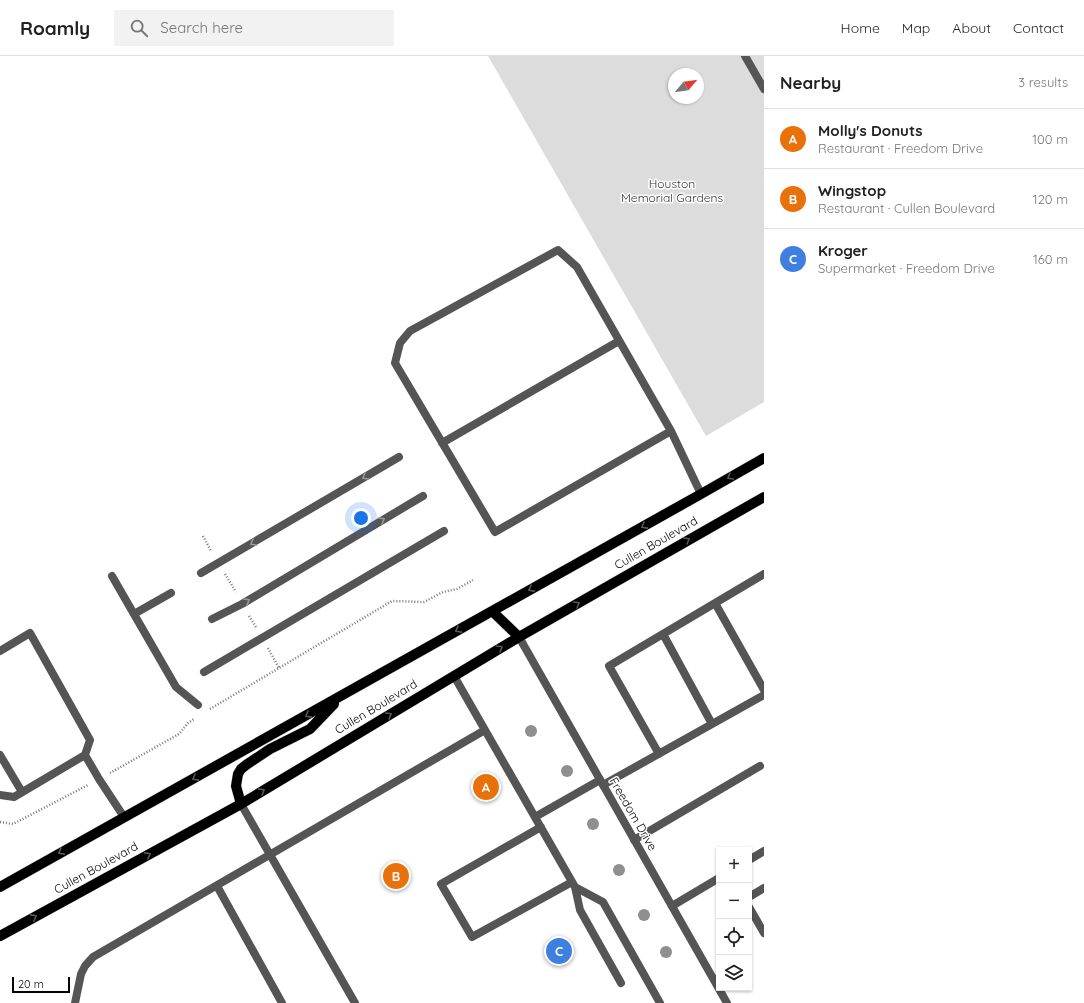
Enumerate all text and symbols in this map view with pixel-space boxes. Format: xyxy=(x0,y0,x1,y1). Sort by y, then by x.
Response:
search box xyxy=(114,10,394,46)
text: Roamly xyxy=(20,16,90,40)
icon: search xyxy=(128,17,150,39)
text: Search here xyxy=(160,18,243,37)
text: Home xyxy=(841,19,880,37)
text: Map xyxy=(902,19,930,37)
text: About xyxy=(952,19,991,37)
text: Contact xyxy=(1013,19,1064,37)
north arrow xyxy=(668,68,704,104)
text: Nearby xyxy=(780,72,841,93)
text: 3 results xyxy=(1018,74,1068,90)
text: Molly's Donuts xyxy=(818,121,923,140)
text: A xyxy=(789,131,797,147)
text: 100 m xyxy=(1032,131,1068,147)
text: Restaurant · Freedom Drive xyxy=(818,140,983,156)
park label: Houston Memorial Gardens xyxy=(621,176,723,205)
text: Wingstop xyxy=(818,181,886,200)
text: B xyxy=(789,191,797,207)
text: 120 m xyxy=(1033,191,1068,207)
text: Restaurant · Cullen Boulevard xyxy=(818,200,995,216)
text: Kroger xyxy=(818,241,868,260)
text: C xyxy=(789,251,797,267)
text: 160 m xyxy=(1033,251,1068,267)
text: Supermarket · Freedom Drive xyxy=(818,260,995,276)
one-way arrow xyxy=(362,472,369,479)
one-way arrow xyxy=(727,473,734,480)
your location xyxy=(351,508,371,528)
street label: Cullen Boulevard xyxy=(611,513,700,572)
one-way arrow xyxy=(378,518,385,525)
one-way arrow xyxy=(641,521,649,529)
one-way arrow xyxy=(250,538,257,545)
one-way arrow xyxy=(683,538,691,545)
one-way arrow xyxy=(528,585,535,592)
one-way arrow xyxy=(242,599,250,606)
one-way arrow xyxy=(573,601,580,608)
one-way arrow xyxy=(455,626,462,633)
one-way arrow xyxy=(496,645,503,652)
street label: Cullen Boulevard xyxy=(332,676,420,737)
one-way arrow xyxy=(305,710,312,717)
one-way arrow xyxy=(385,712,392,720)
pin: A xyxy=(473,772,499,802)
one-way arrow xyxy=(192,774,199,781)
street label: Freedom Drive xyxy=(606,774,661,853)
one-way arrow xyxy=(258,789,265,796)
street label: Cullen Boulevard xyxy=(51,838,140,897)
map controls xyxy=(716,847,752,991)
button: + xyxy=(716,847,752,883)
one-way arrow xyxy=(58,848,65,855)
one-way arrow xyxy=(144,852,151,859)
pin: B xyxy=(383,861,409,891)
button: − xyxy=(716,883,752,919)
one-way arrow xyxy=(30,914,37,922)
button: locate xyxy=(716,919,752,955)
pin: C xyxy=(546,936,572,966)
button: layers xyxy=(716,955,752,991)
scale bar xyxy=(12,975,70,994)
text: 20 m xyxy=(18,977,44,991)

